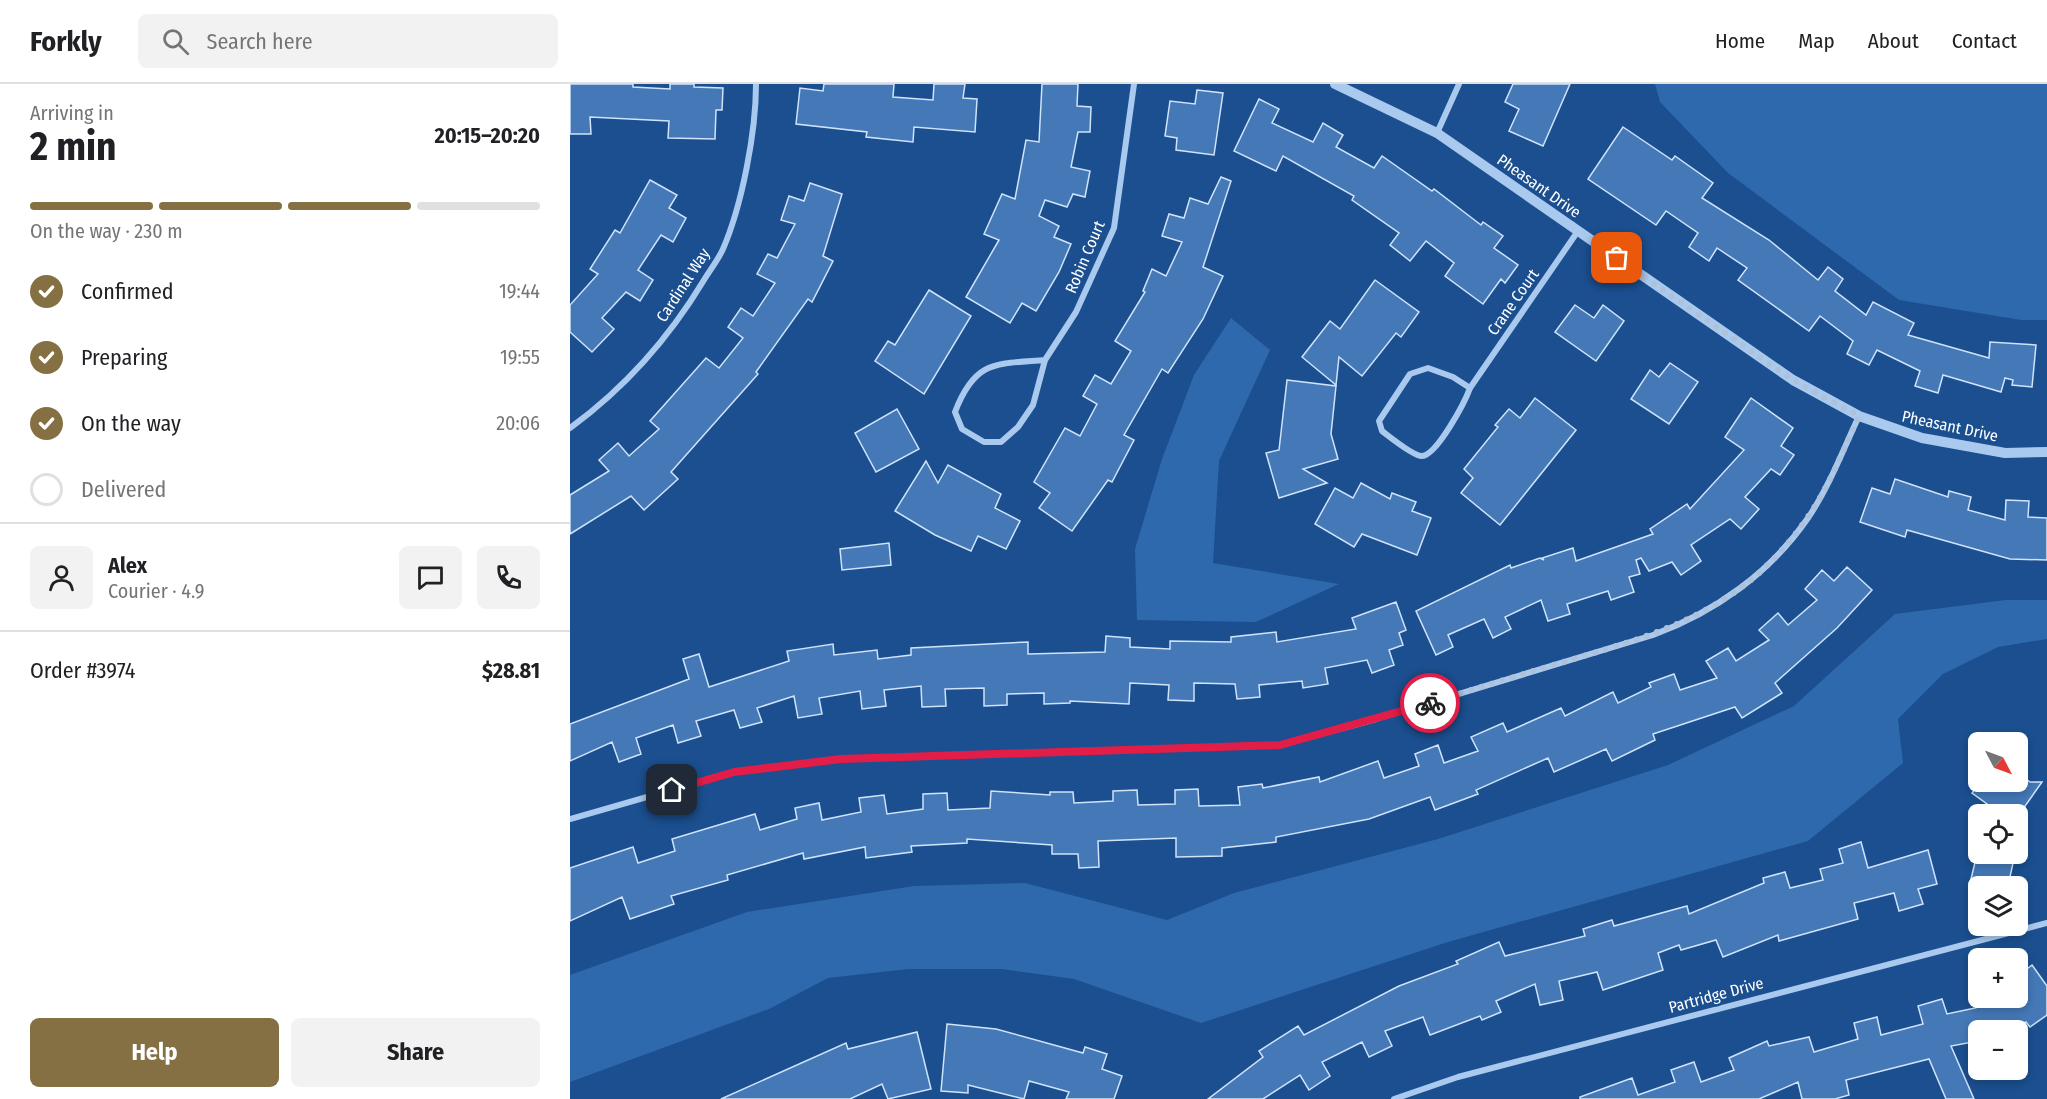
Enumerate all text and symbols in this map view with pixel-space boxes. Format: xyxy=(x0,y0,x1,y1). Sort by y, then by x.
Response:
search box xyxy=(138,14,558,68)
text: Forkly xyxy=(30,25,102,58)
icon: search xyxy=(159,25,192,58)
text: Search here xyxy=(207,28,313,55)
text: Home xyxy=(1715,28,1765,54)
text: Map xyxy=(1798,28,1835,54)
text: About xyxy=(1868,28,1919,54)
text: Contact xyxy=(1952,28,2017,54)
text: Arriving in xyxy=(30,101,114,125)
text: 20:15–20:20 xyxy=(435,122,540,149)
text: 2 min xyxy=(30,124,116,170)
street label: Pheasant Drive xyxy=(1493,150,1585,222)
street label: Robin Court xyxy=(1061,217,1109,296)
text: On the way · 230 m xyxy=(30,219,183,243)
pin xyxy=(1591,232,1642,283)
icon: bag xyxy=(1600,241,1633,274)
street label: Cardinal Way xyxy=(652,244,714,325)
street label: Crane Court xyxy=(1483,265,1543,339)
icon: check xyxy=(30,275,63,308)
text: Confirmed xyxy=(81,278,174,305)
text: 19:44 xyxy=(499,279,540,303)
icon: check xyxy=(30,341,63,374)
text: Preparing xyxy=(81,344,167,371)
text: 19:55 xyxy=(500,345,540,369)
icon: check xyxy=(30,407,63,440)
street label: Pheasant Drive xyxy=(1900,407,2000,445)
text: On the way xyxy=(81,410,181,437)
text: 20:06 xyxy=(496,411,540,435)
text: Delivered xyxy=(81,476,166,503)
button: person xyxy=(30,546,93,609)
button: chat xyxy=(399,546,462,609)
button: phone xyxy=(477,546,540,609)
text: Alex xyxy=(108,552,147,579)
text: Courier · 4.9 xyxy=(108,579,204,603)
text: Order #3974 xyxy=(30,657,136,684)
text: $28.81 xyxy=(482,657,540,684)
courier xyxy=(1400,673,1460,733)
icon: bike xyxy=(1414,687,1447,720)
north arrow xyxy=(1968,732,2028,792)
map controls xyxy=(1968,732,2028,1080)
pin xyxy=(646,764,697,815)
icon: home xyxy=(655,773,688,806)
button: locate xyxy=(1968,804,2028,864)
button: layers xyxy=(1968,876,2028,936)
button: + xyxy=(1968,948,2028,1008)
street label: Partridge Drive xyxy=(1667,973,1765,1017)
button: Help xyxy=(30,1018,279,1087)
button: Share xyxy=(291,1018,540,1087)
button: − xyxy=(1968,1020,2028,1080)

